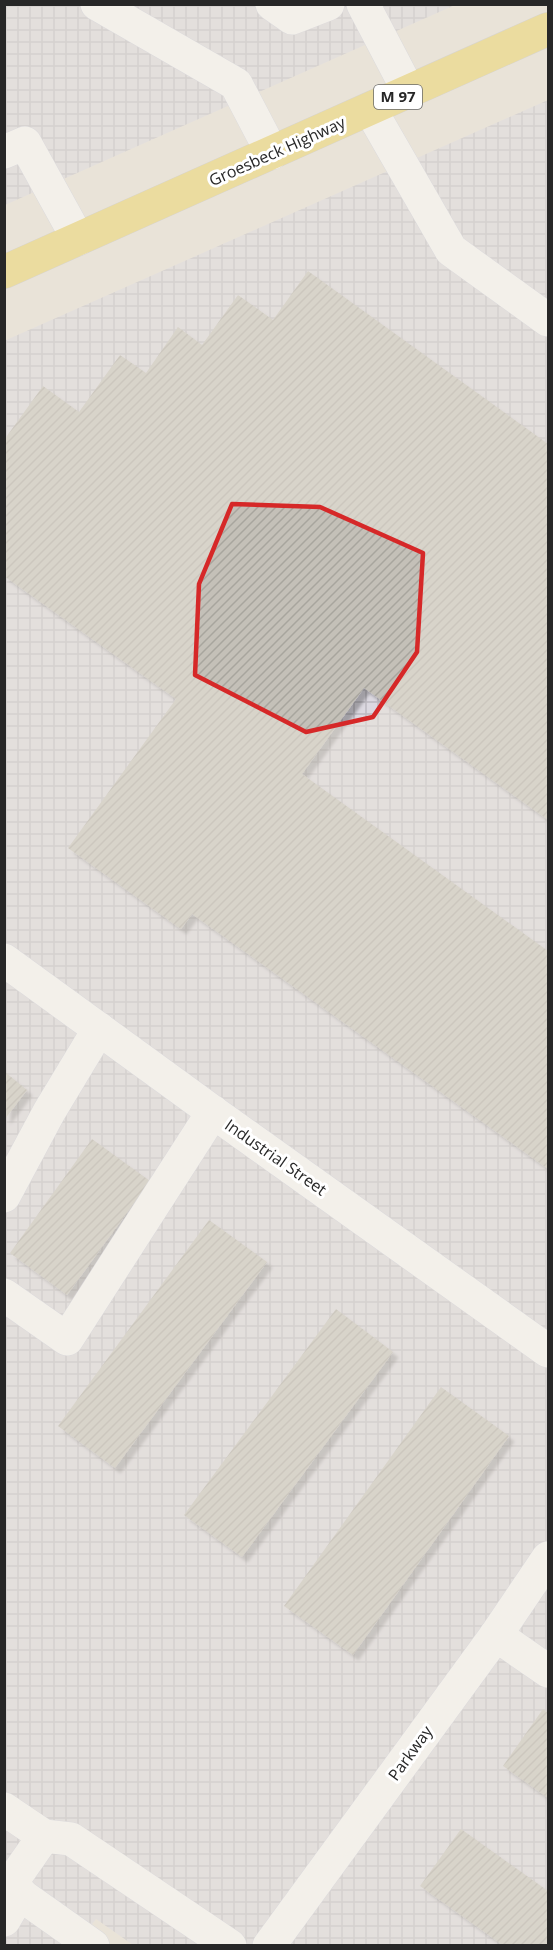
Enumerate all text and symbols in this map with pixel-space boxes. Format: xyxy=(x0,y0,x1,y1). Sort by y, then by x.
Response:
road number: M 97 xyxy=(374,85,422,109)
street label: Groesbeck Highway xyxy=(205,111,350,191)
street label: Industrial Street xyxy=(221,1114,332,1200)
street label: Parkway xyxy=(383,1720,438,1785)

